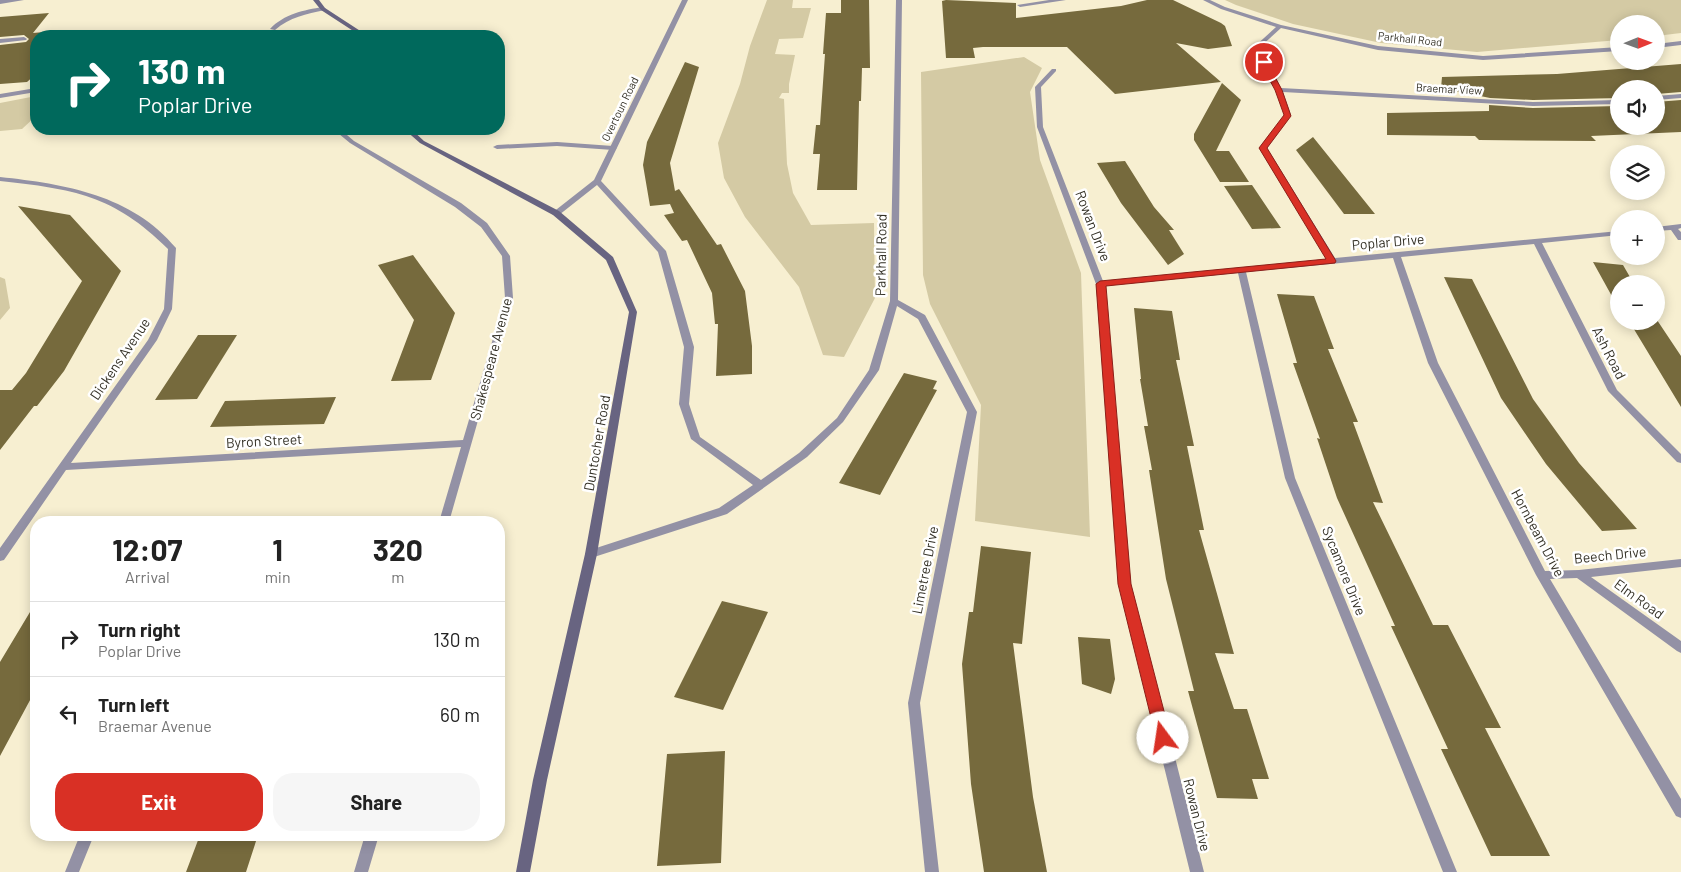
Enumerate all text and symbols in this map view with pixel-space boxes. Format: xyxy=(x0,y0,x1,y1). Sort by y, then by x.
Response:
north arrow xyxy=(1610,15,1665,70)
map controls xyxy=(1610,15,1665,330)
street label: Parkhall Road xyxy=(1377,29,1443,48)
pin xyxy=(1243,41,1285,83)
icon: arrive xyxy=(1250,48,1278,76)
text: 130 m xyxy=(138,49,225,91)
icon: right xyxy=(55,50,120,115)
street label: Overtoun Road xyxy=(598,74,641,143)
street label: Braemar View xyxy=(1416,80,1482,97)
button: sound xyxy=(1610,80,1665,135)
text: Poplar Drive xyxy=(138,91,253,117)
button: layers xyxy=(1610,145,1665,200)
street label: Rowan Drive xyxy=(1072,188,1115,264)
button: + xyxy=(1610,210,1665,265)
street label: Parkhall Road xyxy=(871,214,890,296)
street label: Poplar Drive xyxy=(1351,230,1425,253)
button: − xyxy=(1610,275,1665,330)
street label: Shakespeare Avenue xyxy=(466,296,515,422)
street label: Dickens Avenue xyxy=(86,314,153,403)
street label: Ash Road xyxy=(1589,324,1630,382)
street label: Duntocher Road xyxy=(580,394,613,492)
street label: Byron Street xyxy=(225,430,303,451)
street label: Hornbeam Drive xyxy=(1508,486,1569,580)
street label: Limetree Drive xyxy=(908,524,941,615)
street label: Sycamore Drive xyxy=(1319,524,1370,618)
text: 12:07 xyxy=(112,531,182,567)
text: 1 xyxy=(272,531,283,567)
text: 320 xyxy=(373,531,423,567)
street label: Beech Drive xyxy=(1573,542,1647,567)
text: Arrival xyxy=(125,567,170,586)
text: min xyxy=(265,567,291,586)
text: m xyxy=(391,567,404,586)
street label: Elm Road xyxy=(1611,575,1667,622)
text: Turn right xyxy=(98,618,180,641)
icon: right xyxy=(55,625,83,653)
text: 130 m xyxy=(433,628,480,651)
text: Poplar Drive xyxy=(98,641,181,660)
text: Turn left xyxy=(98,693,169,716)
icon: left xyxy=(55,700,83,728)
text: 60 m xyxy=(440,703,480,726)
position arrow xyxy=(1136,711,1188,763)
text: Braemar Avenue xyxy=(98,716,212,735)
button: Exit xyxy=(55,773,263,831)
button: Share xyxy=(273,773,480,831)
street label: Rowan Drive xyxy=(1180,777,1215,853)

